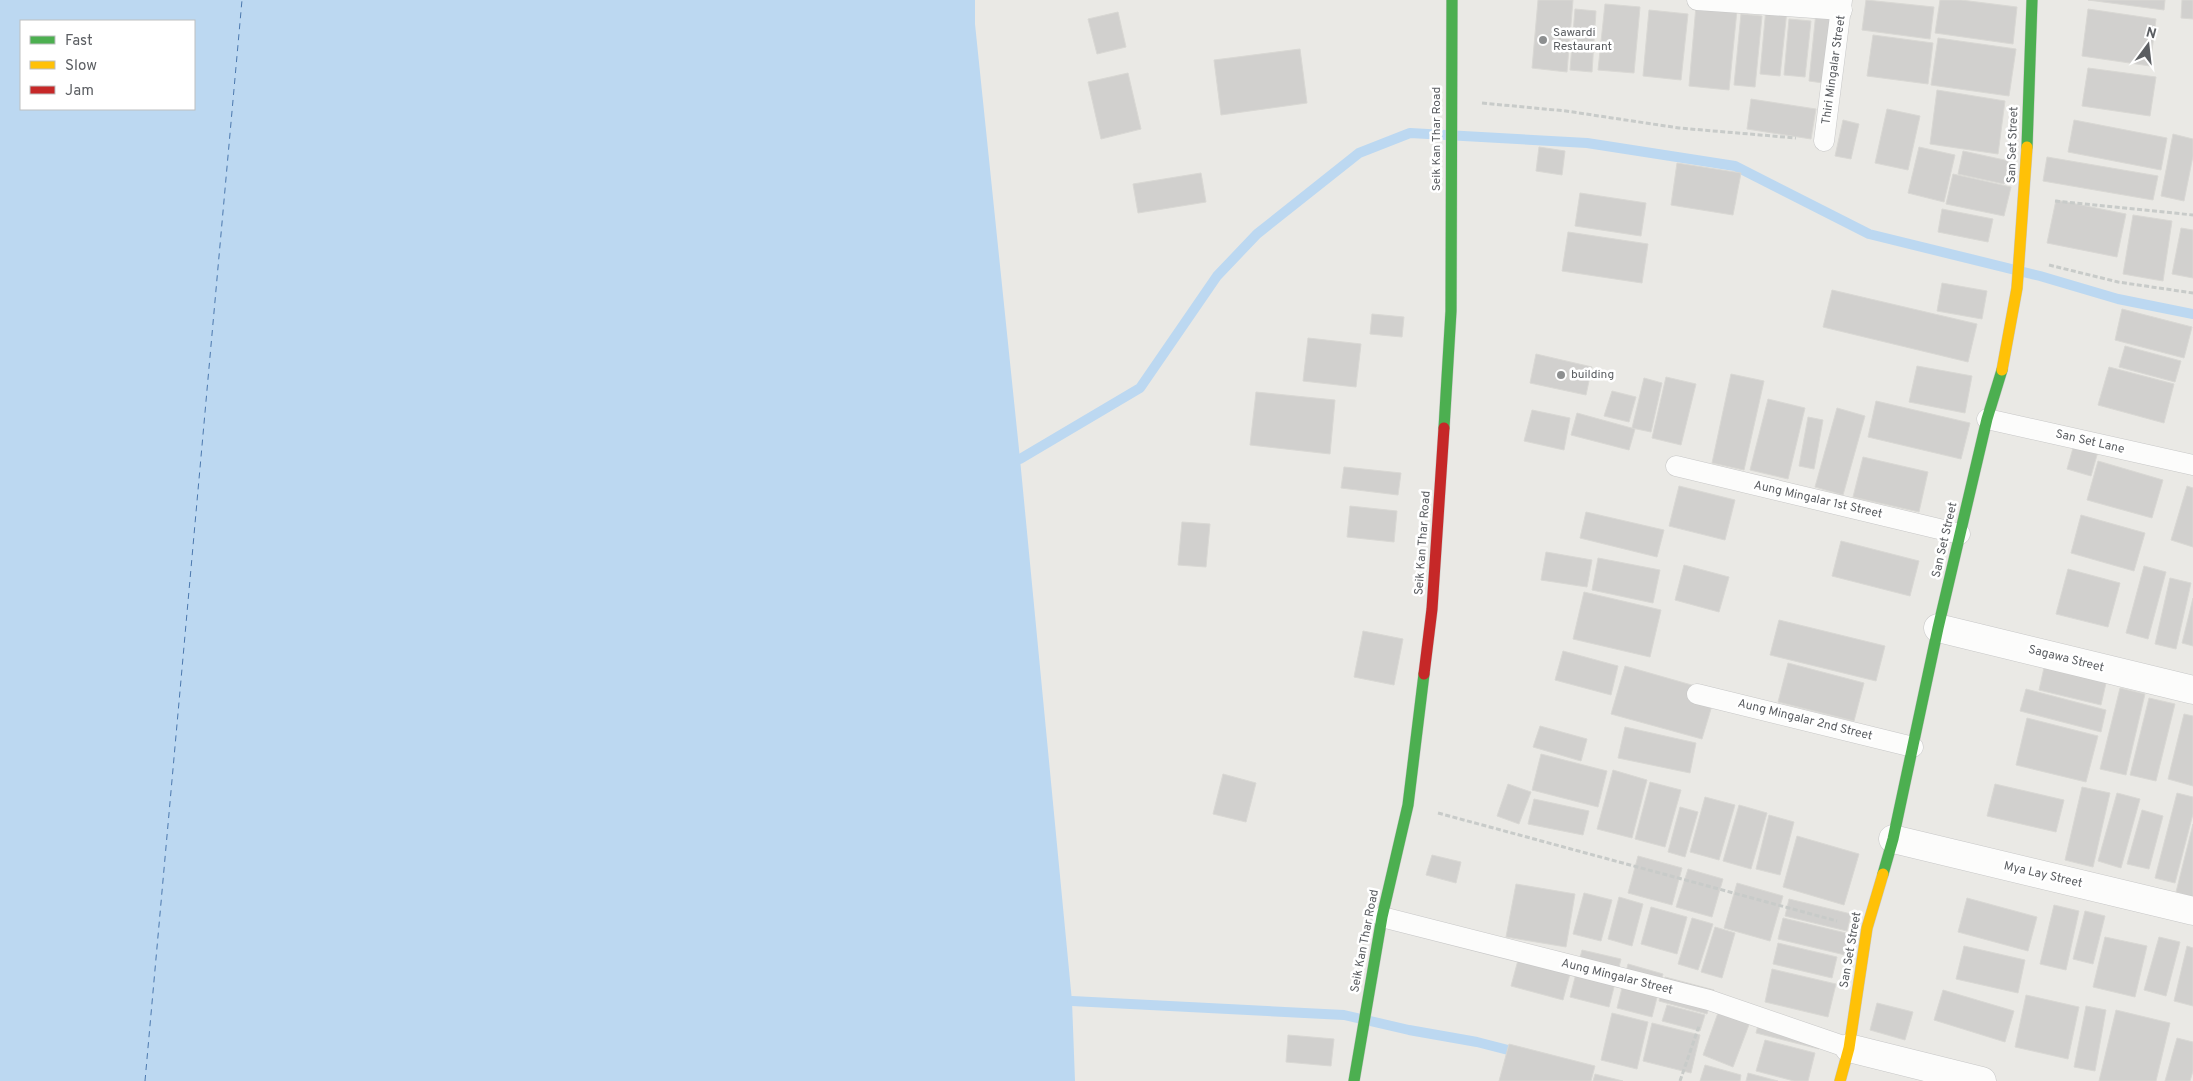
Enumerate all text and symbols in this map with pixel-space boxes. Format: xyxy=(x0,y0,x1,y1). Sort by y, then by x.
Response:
street label: Thiri Mingalar Street xyxy=(1818,14,1850,126)
legend xyxy=(20,20,195,110)
north arrow xyxy=(2123,20,2173,70)
text: N xyxy=(2144,24,2158,43)
place label: Sawardi Restaurant xyxy=(1553,25,1612,55)
text: Fast xyxy=(65,32,93,51)
marker: Sawardi Restaurant xyxy=(1537,34,1549,46)
text: Slow xyxy=(65,57,97,76)
text: Jam xyxy=(65,82,94,101)
street label: Seik Kan Thar Road xyxy=(1429,87,1445,191)
street label: San Set Street xyxy=(2004,106,2022,184)
place label: building xyxy=(1571,367,1614,383)
marker: building xyxy=(1555,369,1567,381)
street label: San Set Lane xyxy=(2054,426,2126,458)
street label: Aung Mingalar 1st Street xyxy=(1752,477,1884,523)
street label: Seik Kan Thar Road xyxy=(1411,490,1435,596)
street label: San Set Street xyxy=(1929,501,1961,579)
street label: Sagawa Street xyxy=(2027,642,2105,676)
street label: Aung Mingalar 2nd Street xyxy=(1736,696,1874,744)
street label: Mya Lay Street xyxy=(2002,858,2084,892)
street label: Seik Kan Thar Road xyxy=(1347,888,1383,994)
street label: San Set Street xyxy=(1836,911,1866,989)
street label: Aung Mingalar Street xyxy=(1560,955,1674,999)

